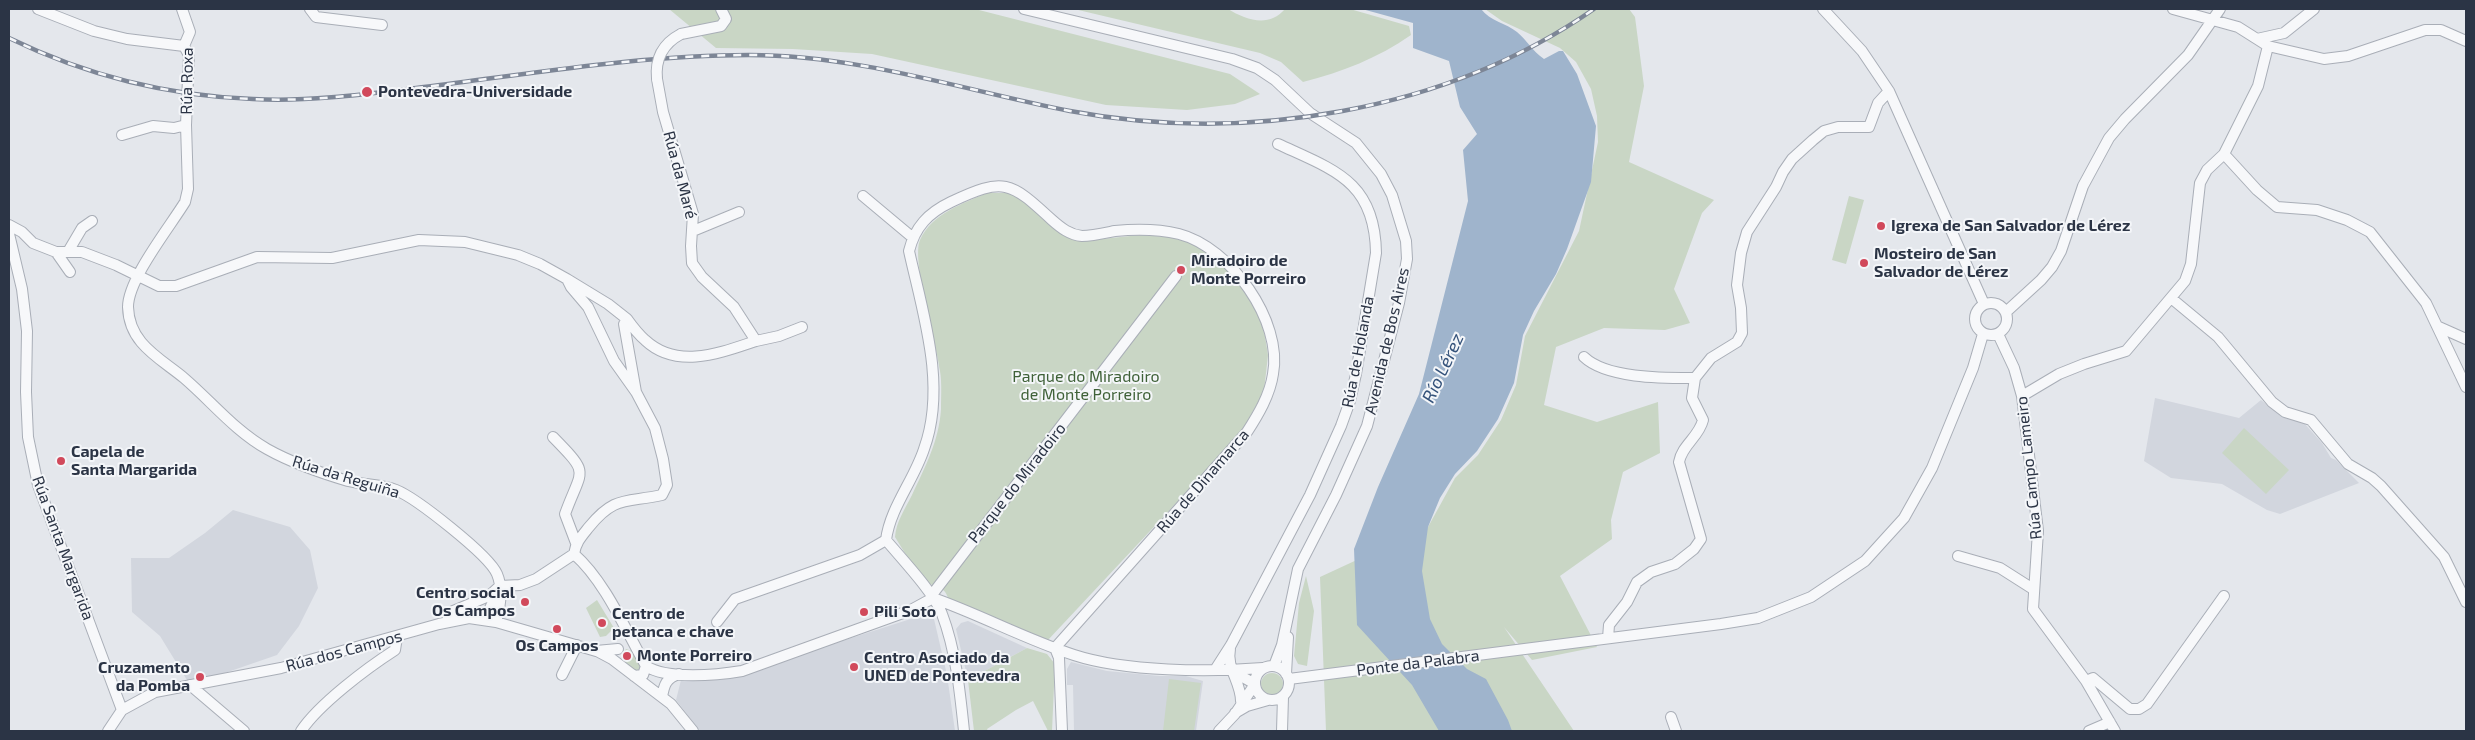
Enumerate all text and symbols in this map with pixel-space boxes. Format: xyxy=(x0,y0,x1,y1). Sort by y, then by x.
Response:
street label: Rúa Roxa xyxy=(177,47,197,115)
place label: Pontevedra-Universidade xyxy=(378,82,572,102)
marker: Pontevedra-Universidade xyxy=(360,85,374,99)
street label: Rúa da Maré xyxy=(659,129,701,221)
place label: Igrexa de San Salvador de Lérez xyxy=(1891,216,2130,236)
marker: Igrexa de San Salvador de Lérez xyxy=(1875,220,1887,232)
place label: Mosteiro de San Salvador de Lérez xyxy=(1874,244,2008,282)
place label: Miradoiro de Monte Porreiro xyxy=(1191,251,1306,289)
marker: Mosteiro de San Salvador de Lérez xyxy=(1858,257,1870,269)
marker: Miradoiro de Monte Porreiro xyxy=(1175,264,1187,276)
street label: Avenida de Bos Aires xyxy=(1361,266,1413,416)
street label: Rúa de Holanda xyxy=(1338,295,1378,409)
water label: Río Lérez xyxy=(1418,330,1468,406)
park label: Parque do Miradoiro de Monte Porreiro xyxy=(1012,367,1160,405)
street label: Rúa Campo Lameiro xyxy=(2012,395,2046,541)
street label: Parque do Miradoiro xyxy=(964,419,1070,547)
street label: Rúa de Dinamarca xyxy=(1153,425,1253,537)
place label: Capela de Santa Margarida xyxy=(71,442,197,480)
street label: Rúa da Reguiña xyxy=(290,452,402,502)
marker: Capela de Santa Margarida xyxy=(55,455,67,467)
street label: Rúa Santa Margarida xyxy=(28,473,98,623)
place label: Centro social Os Campos xyxy=(416,583,515,621)
marker: Centro social Os Campos xyxy=(519,596,531,608)
place label: Pili Soto xyxy=(874,602,936,622)
place label: Centro de petanca e chave xyxy=(612,604,734,642)
marker: Pili Soto xyxy=(858,606,870,618)
marker: Centro de petanca e chave xyxy=(596,617,608,629)
marker: Os Campos xyxy=(551,623,563,635)
street label: Rúa dos Campos xyxy=(284,626,404,676)
place label: Os Campos xyxy=(515,636,599,656)
place label: Monte Porreiro xyxy=(637,646,752,666)
street label: Ponte da Palabra xyxy=(1356,646,1480,680)
place label: Centro Asociado da UNED de Pontevedra xyxy=(864,648,1020,686)
marker: Monte Porreiro xyxy=(621,650,633,662)
place label: Cruzamento da Pomba xyxy=(98,658,190,696)
marker: Centro Asociado da UNED de Pontevedra xyxy=(848,661,860,673)
marker: Cruzamento da Pomba xyxy=(194,671,206,683)

